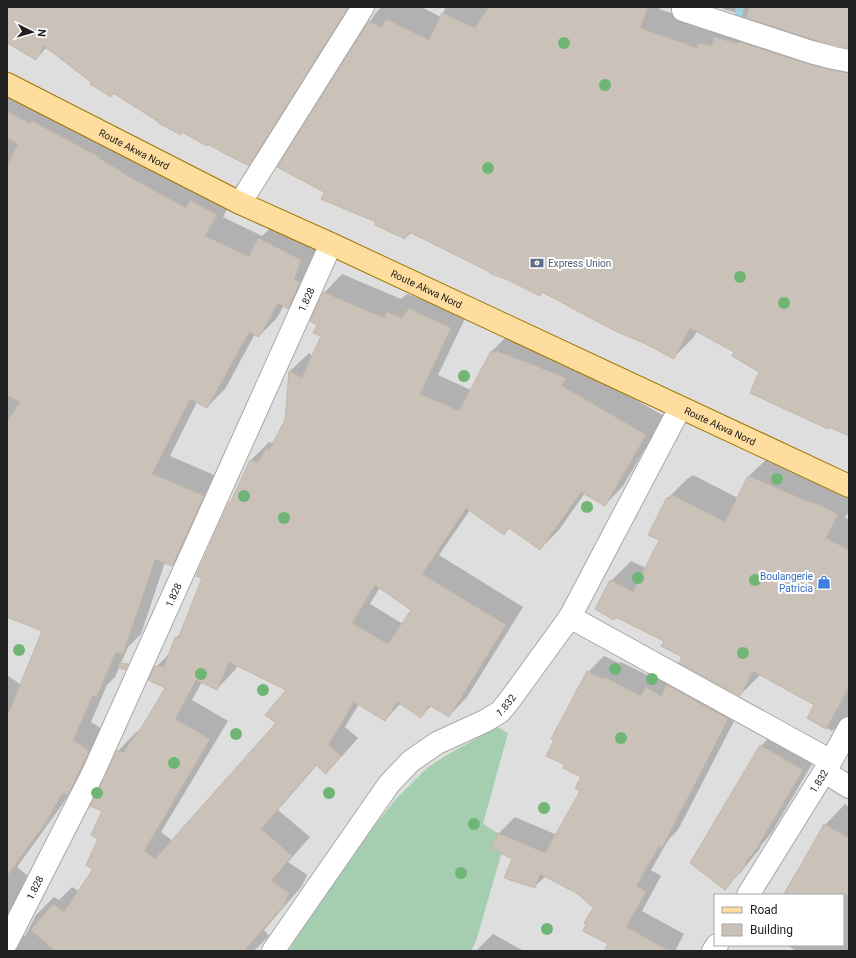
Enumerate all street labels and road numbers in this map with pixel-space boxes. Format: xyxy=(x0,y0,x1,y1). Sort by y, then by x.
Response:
street label: Route Akwa Nord xyxy=(97,127,171,172)
street label: Route Akwa Nord xyxy=(389,268,464,310)
street label: 1.828 xyxy=(296,285,317,313)
street label: Route Akwa Nord xyxy=(683,405,757,448)
street label: 1.828 xyxy=(163,581,184,609)
street label: 1.832 xyxy=(494,692,518,719)
street label: 1.832 xyxy=(808,767,830,795)
street label: 1.828 xyxy=(25,874,46,902)

